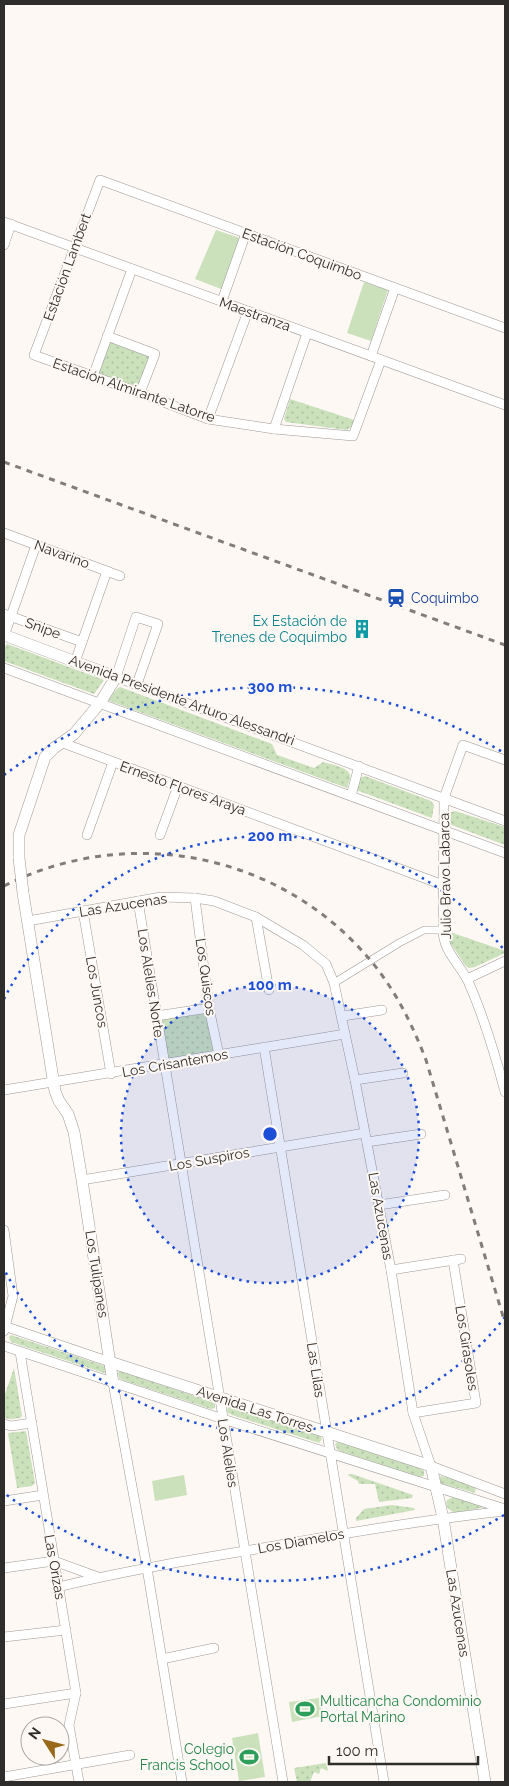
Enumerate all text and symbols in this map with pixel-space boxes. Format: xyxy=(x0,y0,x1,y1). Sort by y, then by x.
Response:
street label: Estación Lambert xyxy=(40,211,94,323)
street label: Estación Coquimbo xyxy=(240,225,364,283)
street label: Maestranza xyxy=(217,294,293,334)
street label: Estación Almirante Latorre xyxy=(51,355,217,425)
street label: Navarino xyxy=(32,537,92,571)
station icon: Coquimbo xyxy=(385,587,407,609)
place label: Coquimbo xyxy=(411,590,479,606)
place label: Ex Estación de Trenes de Coquimbo xyxy=(212,613,347,645)
street label: Snipe xyxy=(23,614,63,642)
building icon: Ex Estación de Trenes de Coquimbo xyxy=(351,618,373,640)
street label: Avenida Presidente Arturo Alessandri xyxy=(67,652,297,748)
text: 300 m xyxy=(248,678,292,696)
street label: Ernesto Flores Araya xyxy=(118,758,248,818)
street label: Julio Bravo Labarca xyxy=(436,813,454,939)
text: 200 m xyxy=(248,827,292,845)
street label: Las Azucenas xyxy=(78,890,168,920)
street label: Los Alelies Norte xyxy=(135,927,167,1039)
street label: Los Quiscos xyxy=(193,937,219,1017)
street label: Los Juncos xyxy=(83,955,111,1029)
text: 100 m xyxy=(248,976,292,994)
street label: Los Crisantemos xyxy=(121,1046,230,1080)
centre of rings xyxy=(261,1125,279,1143)
street label: Los Suspiros xyxy=(167,1144,251,1174)
street label: Las Azucenas xyxy=(365,1171,397,1261)
street label: Los Tulipanes xyxy=(82,1229,112,1319)
street label: Los Girasoles xyxy=(452,1304,482,1392)
street label: Las Lilas xyxy=(304,1341,328,1399)
street label: Avenida Las Torres xyxy=(195,1383,315,1435)
street label: Los Alelies xyxy=(215,1417,241,1489)
street label: Los Diamelos xyxy=(257,1525,346,1556)
street label: Las Orizas xyxy=(41,1533,69,1601)
street label: Las Azucenas xyxy=(443,1568,473,1658)
place label: Multicancha Condominio Portal Marino xyxy=(320,1693,481,1725)
sports icon: Multicancha Condominio Portal Marino xyxy=(294,1698,316,1720)
north arrow xyxy=(20,1716,70,1766)
text: N xyxy=(25,1724,44,1742)
scale bar xyxy=(329,1734,478,1766)
place label: Colegio Francis School xyxy=(140,1741,234,1773)
text: 100 m xyxy=(336,1742,378,1760)
sports icon: Colegio Francis School xyxy=(238,1746,260,1768)

